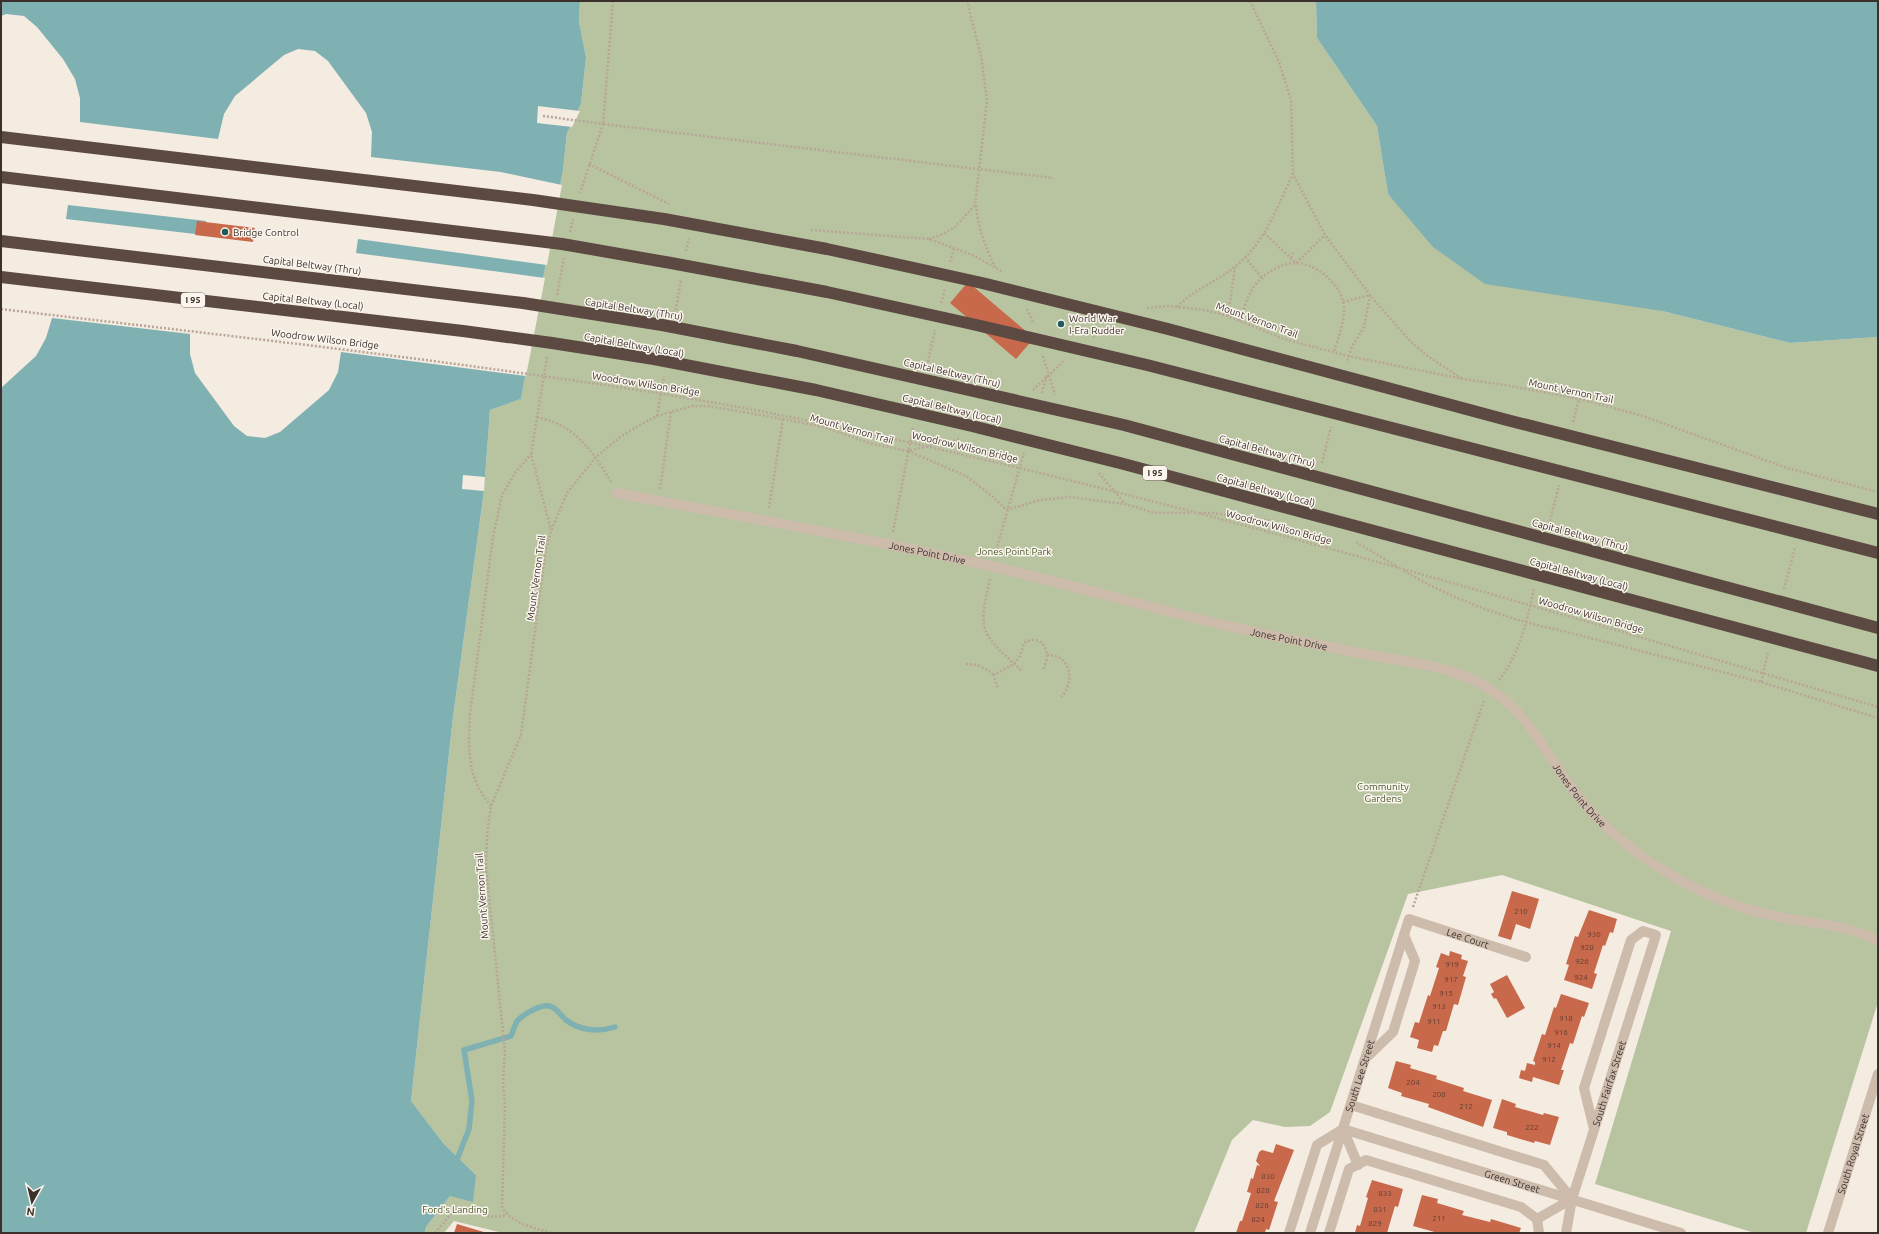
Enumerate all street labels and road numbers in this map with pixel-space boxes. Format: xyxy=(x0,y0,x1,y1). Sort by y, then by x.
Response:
street label: Capital Beltway (Thru) xyxy=(262,254,362,276)
street label: Capital Beltway (Local) xyxy=(262,290,364,312)
road number: I 95 xyxy=(181,293,205,307)
street label: Capital Beltway (Thru) xyxy=(584,296,684,322)
street label: Mount Vernon Trail xyxy=(1215,300,1300,340)
street label: Woodrow Wilson Bridge xyxy=(270,327,380,351)
street label: Capital Beltway (Local) xyxy=(583,331,685,359)
street label: Capital Beltway (Thru) xyxy=(902,356,1002,390)
street label: Woodrow Wilson Bridge xyxy=(591,370,701,398)
street label: Mount Vernon Trail xyxy=(1528,377,1615,405)
street label: Capital Beltway (Local) xyxy=(901,392,1003,426)
street label: Mount Vernon Trail xyxy=(809,412,895,446)
street label: Woodrow Wilson Bridge xyxy=(911,429,1019,465)
street label: Capital Beltway (Thru) xyxy=(1218,433,1316,469)
road number: I 95 xyxy=(1143,466,1167,480)
street label: Capital Beltway (Local) xyxy=(1216,472,1316,508)
street label: Woodrow Wilson Bridge xyxy=(1225,508,1333,546)
street label: Capital Beltway (Thru) xyxy=(1531,517,1629,553)
street label: Mount Vernon Trail xyxy=(525,534,547,621)
street label: Jones Point Drive xyxy=(888,539,967,566)
street label: Capital Beltway (Local) xyxy=(1529,556,1629,592)
street label: Woodrow Wilson Bridge xyxy=(1537,595,1645,635)
street label: Jones Point Drive xyxy=(1249,626,1329,652)
street label: Jones Point Drive xyxy=(1551,761,1609,829)
street label: Mount Vernon Trail xyxy=(473,852,490,939)
street label: Lee Court xyxy=(1445,926,1490,950)
street label: South Lee Street xyxy=(1343,1038,1376,1113)
street label: South Fairfax Street xyxy=(1590,1039,1628,1127)
street label: South Royal Street xyxy=(1835,1112,1871,1195)
street label: Green Street xyxy=(1483,1167,1541,1195)

